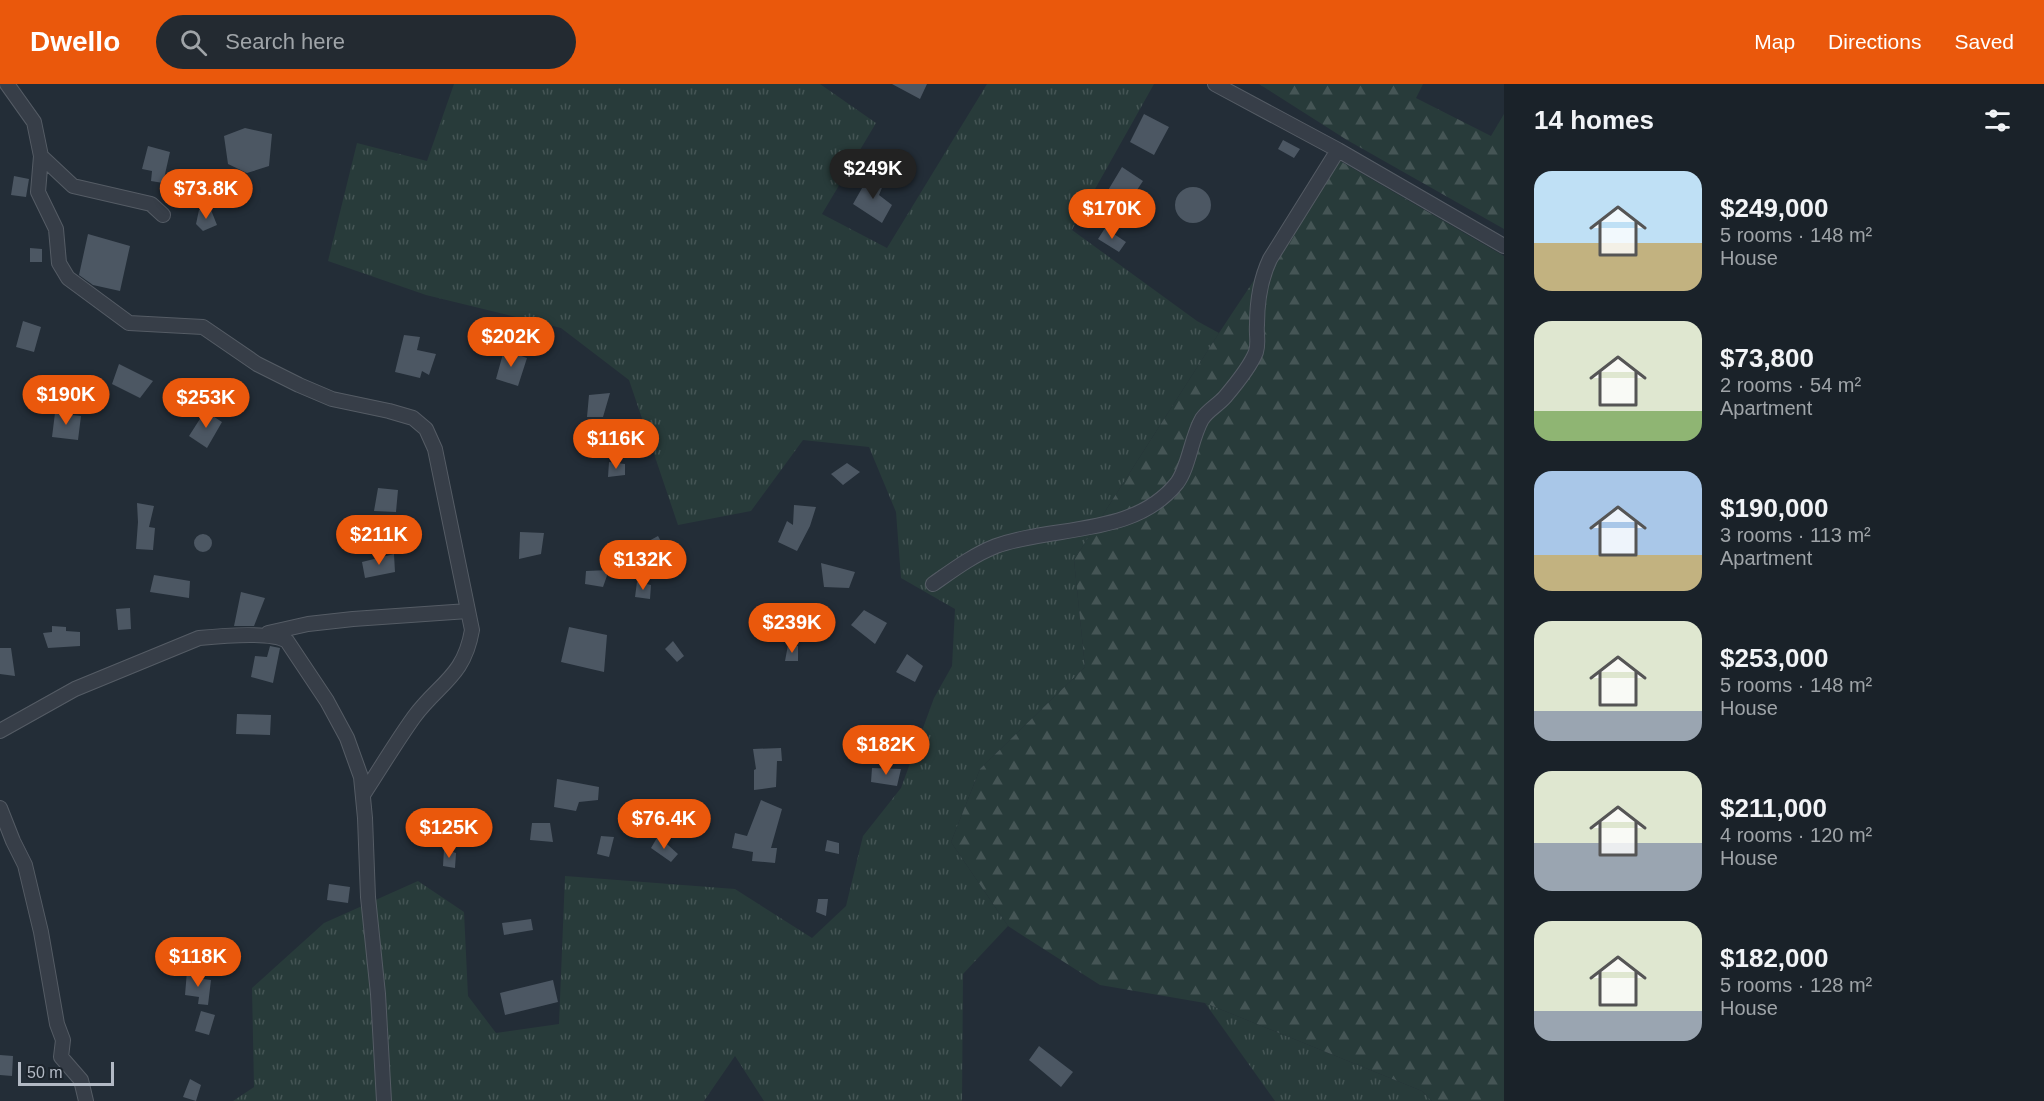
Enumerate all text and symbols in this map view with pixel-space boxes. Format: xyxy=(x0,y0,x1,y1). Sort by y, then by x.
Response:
search box xyxy=(156,15,576,69)
text: Dwello xyxy=(30,26,120,57)
icon: search xyxy=(177,26,210,59)
text: Search here xyxy=(225,29,345,54)
text: Map xyxy=(1754,30,1795,53)
text: Directions xyxy=(1828,30,1921,53)
text: Saved xyxy=(1954,30,2014,53)
icon: filters xyxy=(1981,104,2014,137)
text: 14 homes xyxy=(1534,105,1654,135)
pin: $249K xyxy=(831,149,915,200)
text: $249K xyxy=(844,157,902,179)
pin: $73.8K xyxy=(157,169,255,220)
text: $73.8K xyxy=(174,177,238,199)
pin: $170K xyxy=(1070,189,1154,240)
text: $249,000 xyxy=(1720,193,1828,223)
icon: home xyxy=(1582,195,1654,267)
text: $170K xyxy=(1083,197,1141,219)
text: 5 rooms · 148 m² xyxy=(1720,224,1872,246)
text: House xyxy=(1720,247,1778,269)
pin: $202K xyxy=(469,317,553,368)
text: $202K xyxy=(482,325,540,347)
text: $73,800 xyxy=(1720,343,1814,373)
icon: home xyxy=(1582,345,1654,417)
text: 2 rooms · 54 m² xyxy=(1720,374,1861,396)
pin: $190K xyxy=(24,375,108,426)
pin: $253K xyxy=(164,378,248,429)
text: $190K xyxy=(37,383,95,405)
text: $253K xyxy=(177,386,235,408)
text: Apartment xyxy=(1720,397,1812,419)
pin: $116K xyxy=(574,419,658,470)
text: $116K xyxy=(587,427,645,449)
text: $190,000 xyxy=(1720,493,1828,523)
icon: home xyxy=(1582,495,1654,567)
pin: $211K xyxy=(337,515,421,566)
text: $211K xyxy=(350,523,408,545)
text: 3 rooms · 113 m² xyxy=(1720,524,1871,546)
pin: $132K xyxy=(601,540,685,591)
text: Apartment xyxy=(1720,547,1812,569)
text: $132K xyxy=(614,548,672,570)
pin: $239K xyxy=(750,603,834,654)
text: $239K xyxy=(763,611,821,633)
text: $253,000 xyxy=(1720,643,1828,673)
icon: home xyxy=(1582,645,1654,717)
text: 5 rooms · 148 m² xyxy=(1720,674,1872,696)
text: House xyxy=(1720,697,1778,719)
pin: $182K xyxy=(844,725,928,776)
text: $182K xyxy=(857,733,915,755)
text: $211,000 xyxy=(1720,793,1827,823)
icon: home xyxy=(1582,795,1654,867)
pin: $76.4K xyxy=(615,799,713,850)
text: $76.4K xyxy=(632,807,696,829)
pin: $125K xyxy=(407,808,491,859)
text: $125K xyxy=(420,816,478,838)
text: 4 rooms · 120 m² xyxy=(1720,824,1872,846)
text: House xyxy=(1720,847,1778,869)
pin: $118K xyxy=(156,937,240,988)
text: $182,000 xyxy=(1720,943,1828,973)
text: $118K xyxy=(169,945,227,967)
icon: home xyxy=(1582,945,1654,1017)
text: 5 rooms · 128 m² xyxy=(1720,974,1872,996)
text: House xyxy=(1720,997,1778,1019)
scale bar xyxy=(18,1059,114,1086)
text: 50 m xyxy=(27,1064,63,1081)

